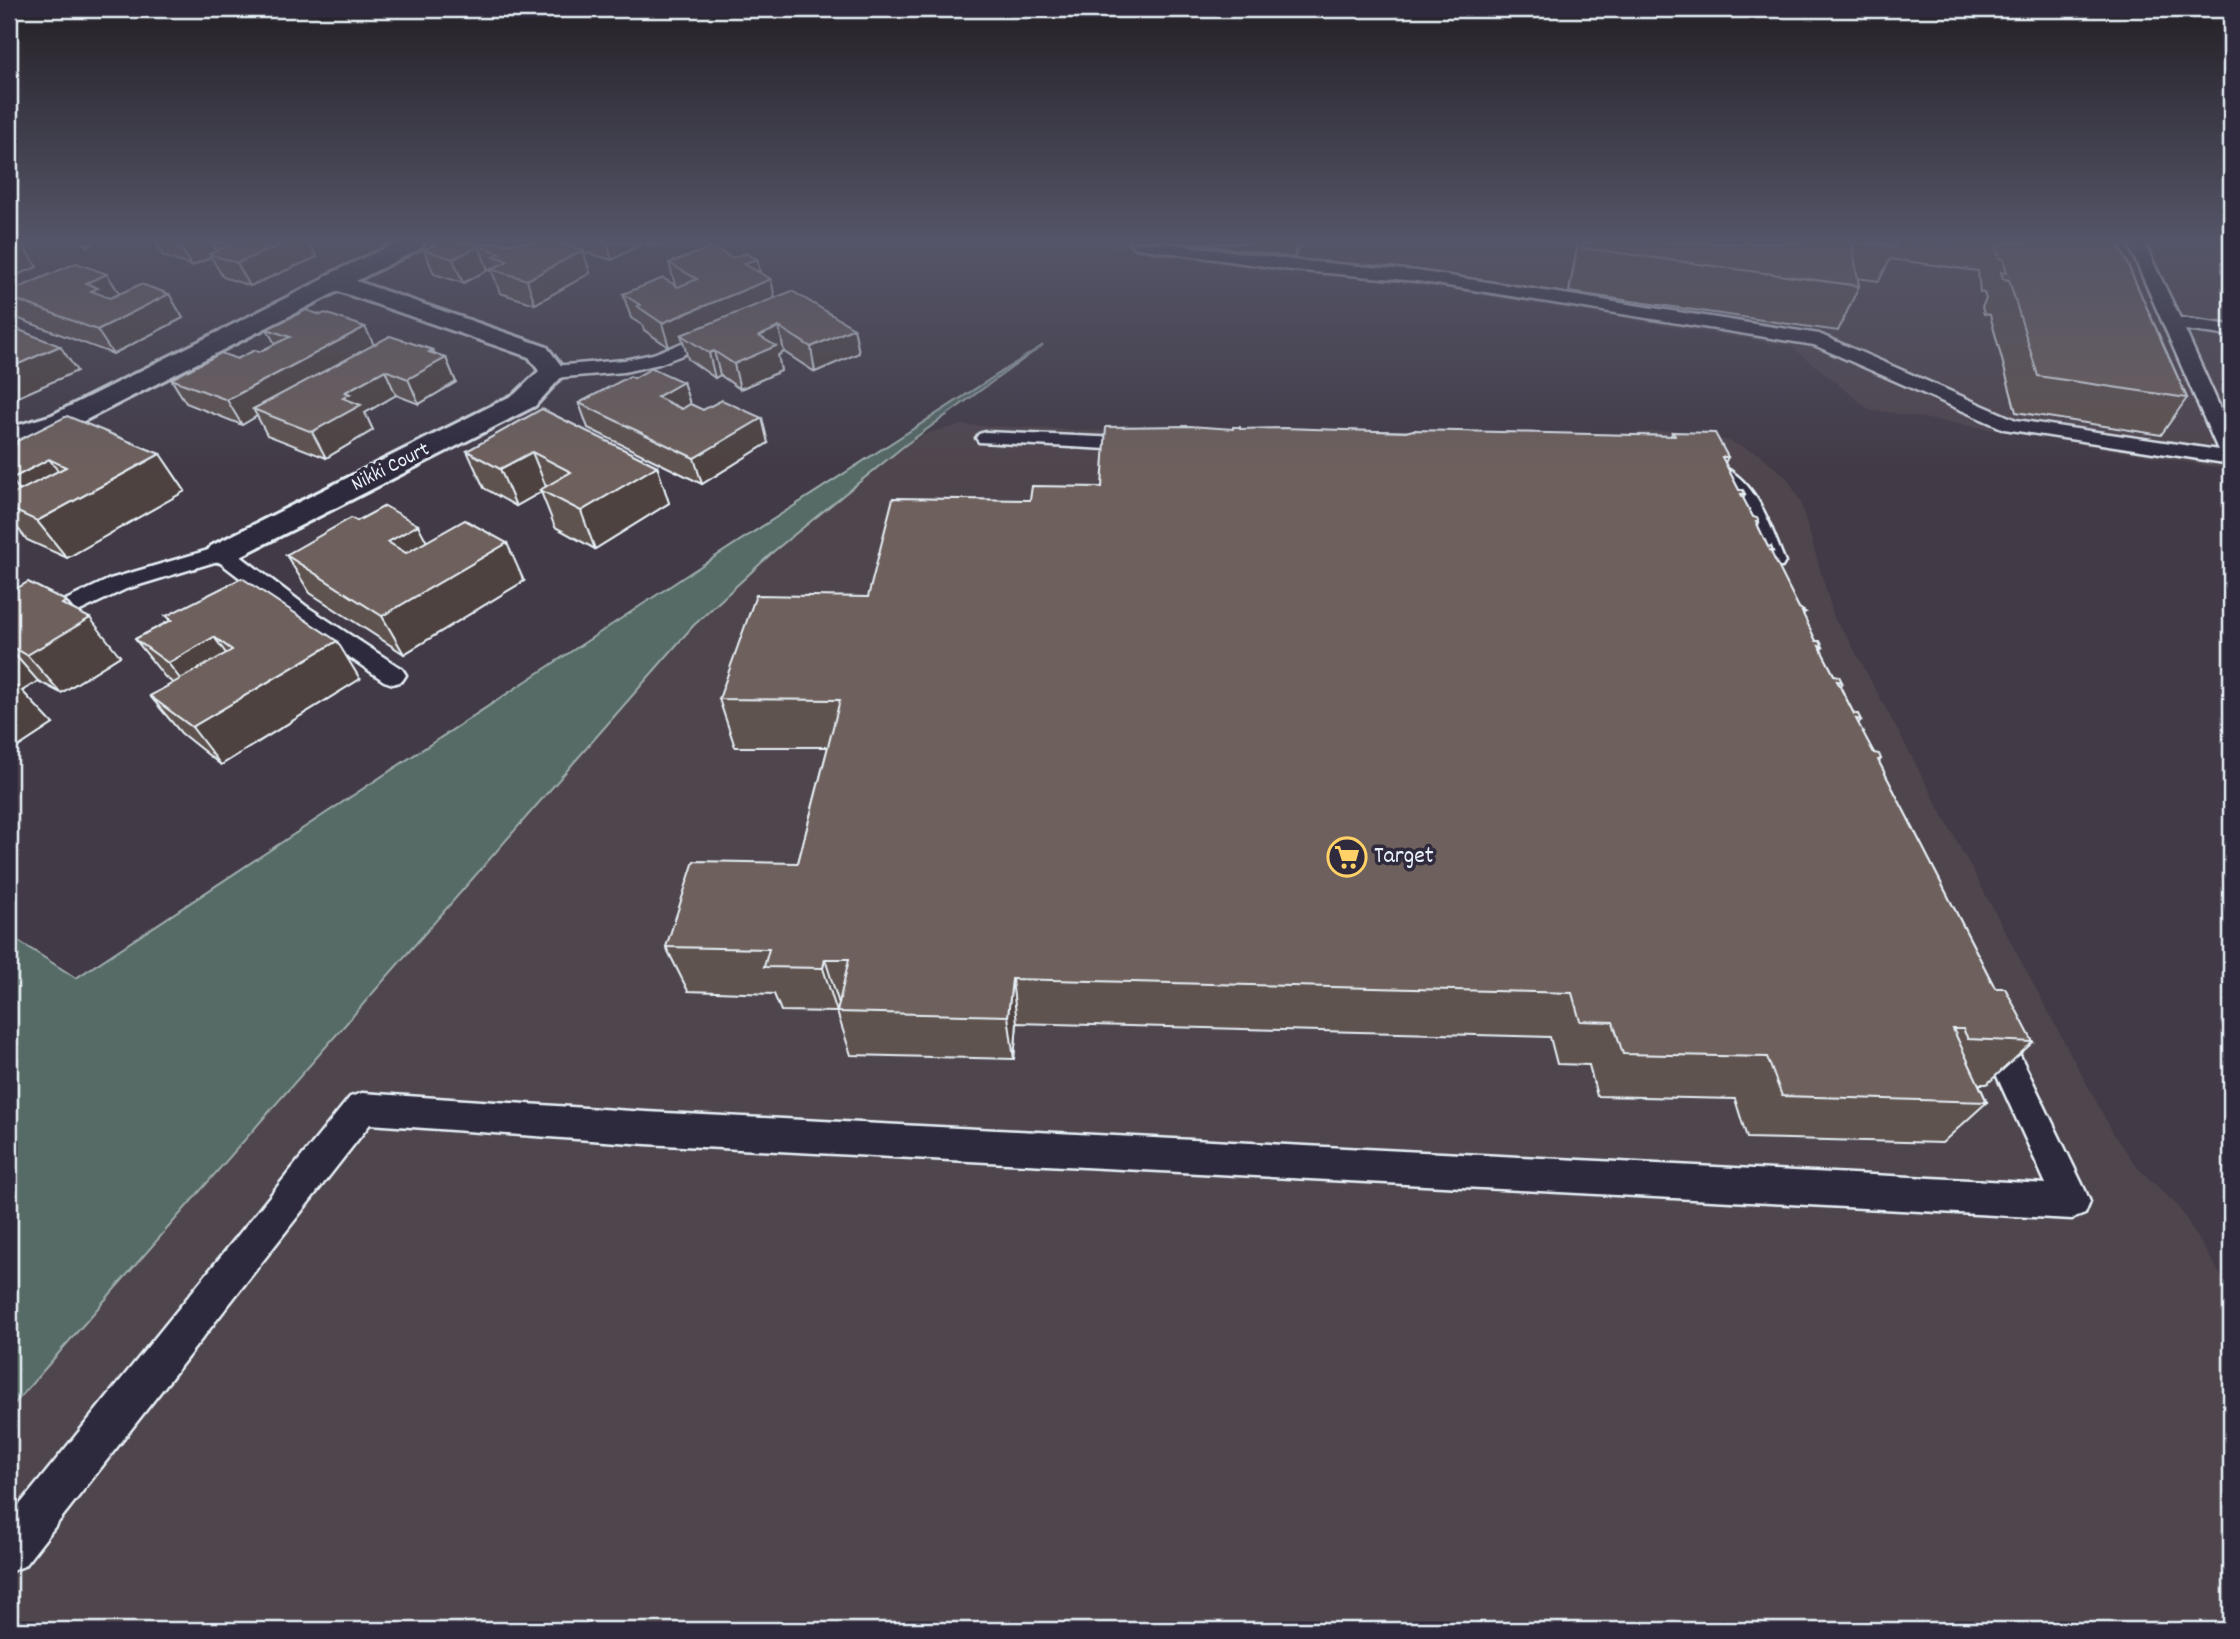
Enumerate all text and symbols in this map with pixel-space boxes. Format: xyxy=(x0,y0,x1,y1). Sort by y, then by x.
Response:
street label: Nikki Court xyxy=(347,435,436,501)
supermarket icon: Target xyxy=(1326,836,1368,878)
place label: Target xyxy=(1374,840,1434,874)

